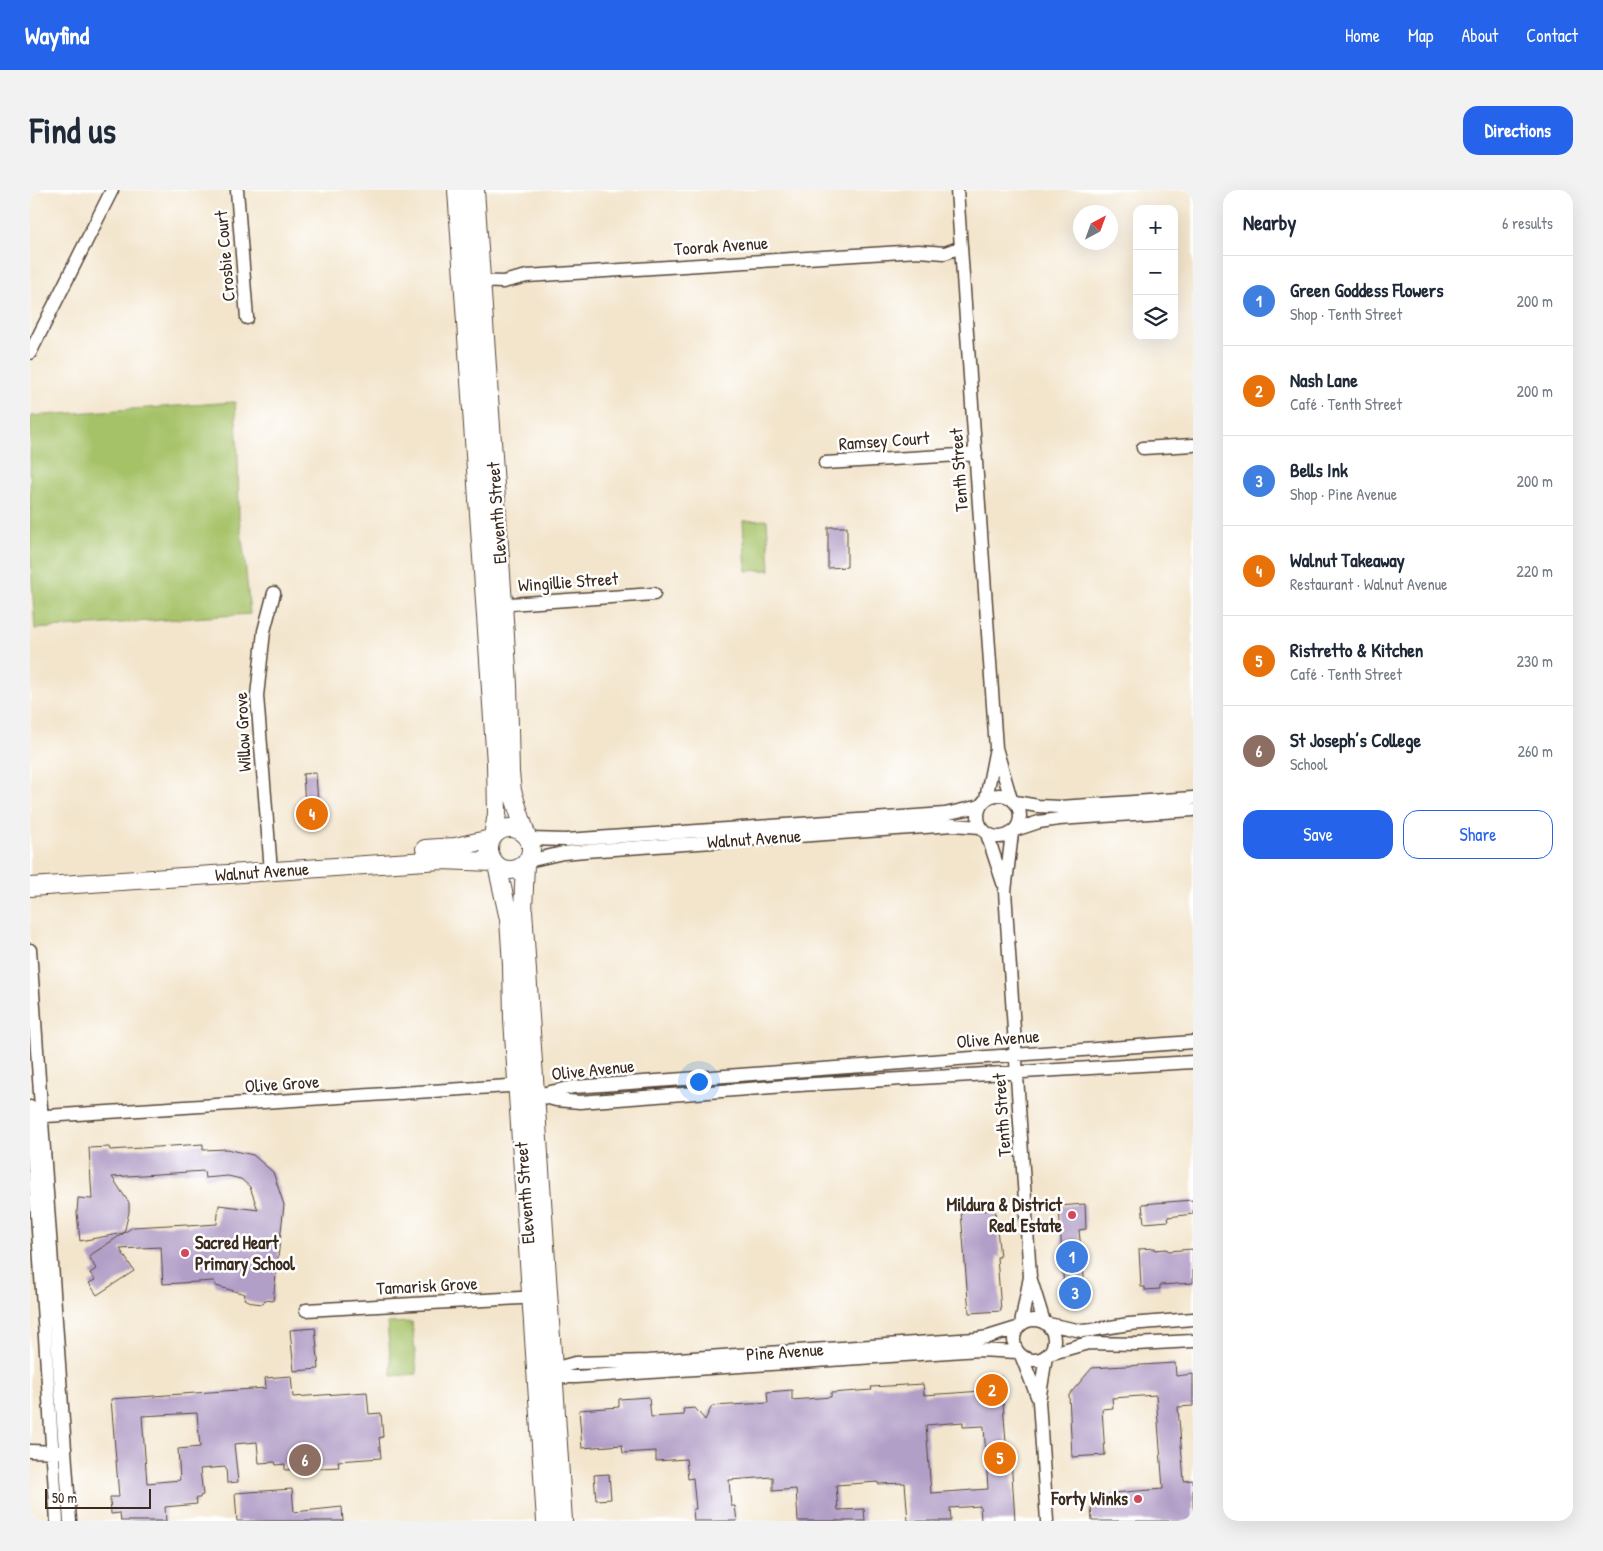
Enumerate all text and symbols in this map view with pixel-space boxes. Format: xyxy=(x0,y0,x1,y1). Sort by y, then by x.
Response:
text: Wayfind xyxy=(25,19,89,51)
text: Home xyxy=(1345,23,1380,48)
text: Map xyxy=(1408,23,1433,48)
text: About xyxy=(1461,23,1498,48)
text: Contact xyxy=(1526,23,1578,48)
button: Directions xyxy=(1463,106,1573,155)
text: Find us xyxy=(30,107,116,154)
north arrow xyxy=(1073,205,1118,250)
map controls xyxy=(1133,205,1178,340)
button: + xyxy=(1133,205,1178,250)
text: Nearby xyxy=(1243,208,1296,237)
street label: Crosbie Court xyxy=(208,209,241,303)
text: 6 results xyxy=(1502,212,1553,234)
street label: Toorak Avenue xyxy=(673,230,769,261)
button: − xyxy=(1133,250,1178,295)
text: Green Goddess Flowers xyxy=(1290,277,1444,303)
text: 1 xyxy=(1256,290,1262,312)
text: 200 m xyxy=(1517,290,1553,312)
button: layers xyxy=(1133,295,1178,340)
text: Shop · Tenth Street xyxy=(1290,303,1402,325)
text: Nash Lane xyxy=(1290,367,1358,393)
text: 2 xyxy=(1255,380,1263,402)
text: 200 m xyxy=(1517,380,1553,402)
text: Café · Tenth Street xyxy=(1290,393,1402,415)
street label: Ramsey Court xyxy=(838,425,931,456)
street label: Tenth Street xyxy=(943,427,974,513)
text: Bells Ink xyxy=(1290,457,1348,483)
street label: Eleventh Street xyxy=(480,460,513,565)
text: 3 xyxy=(1255,470,1263,492)
text: 200 m xyxy=(1517,470,1553,492)
text: Shop · Pine Avenue xyxy=(1290,483,1397,505)
text: Walnut Takeaway xyxy=(1290,547,1405,573)
text: 4 xyxy=(1256,560,1262,582)
text: 220 m xyxy=(1516,560,1553,582)
street label: Wingillie Street xyxy=(517,565,620,597)
text: Restaurant · Walnut Avenue xyxy=(1290,573,1447,595)
text: Ristretto & Kitchen xyxy=(1290,637,1423,663)
text: 5 xyxy=(1256,650,1262,672)
text: 230 m xyxy=(1517,650,1553,672)
text: Café · Tenth Street xyxy=(1290,663,1402,685)
street label: Willow Grove xyxy=(228,692,257,773)
text: St Joseph’s College xyxy=(1290,727,1421,753)
text: 6 xyxy=(1256,740,1262,762)
text: 260 m xyxy=(1517,740,1553,762)
text: School xyxy=(1290,753,1327,775)
pin: 4 xyxy=(296,795,328,833)
button: Save xyxy=(1243,810,1393,859)
button: Share xyxy=(1403,810,1553,859)
street label: Walnut Avenue xyxy=(706,823,802,854)
street label: Walnut Avenue xyxy=(214,856,310,887)
street label: Olive Avenue xyxy=(956,1023,1040,1054)
street label: Olive Avenue xyxy=(550,1053,636,1086)
street label: Olive Grove xyxy=(244,1068,320,1099)
your location xyxy=(686,1069,712,1095)
street label: Tenth Street xyxy=(986,1072,1017,1158)
street label: Eleventh Street xyxy=(508,1140,541,1245)
place label: Mildura & District Real Estate xyxy=(947,1192,1063,1238)
marker: Mildura & District Real Estate xyxy=(1066,1209,1078,1221)
place label: Sacred Heart Primary School xyxy=(195,1230,296,1277)
pin: 1 xyxy=(1056,1238,1088,1276)
marker: Sacred Heart Primary School xyxy=(179,1247,191,1259)
street label: Tamarisk Grove xyxy=(376,1270,478,1301)
pin: 3 xyxy=(1059,1274,1091,1312)
street label: Pine Avenue xyxy=(745,1336,825,1367)
pin: 2 xyxy=(976,1371,1008,1409)
pin: 5 xyxy=(984,1439,1016,1477)
pin: 6 xyxy=(289,1441,321,1479)
scale bar xyxy=(45,1486,151,1509)
place label: Forty Winks xyxy=(1050,1486,1128,1512)
text: 50 m xyxy=(52,1488,77,1507)
marker: Forty Winks xyxy=(1132,1493,1144,1505)

